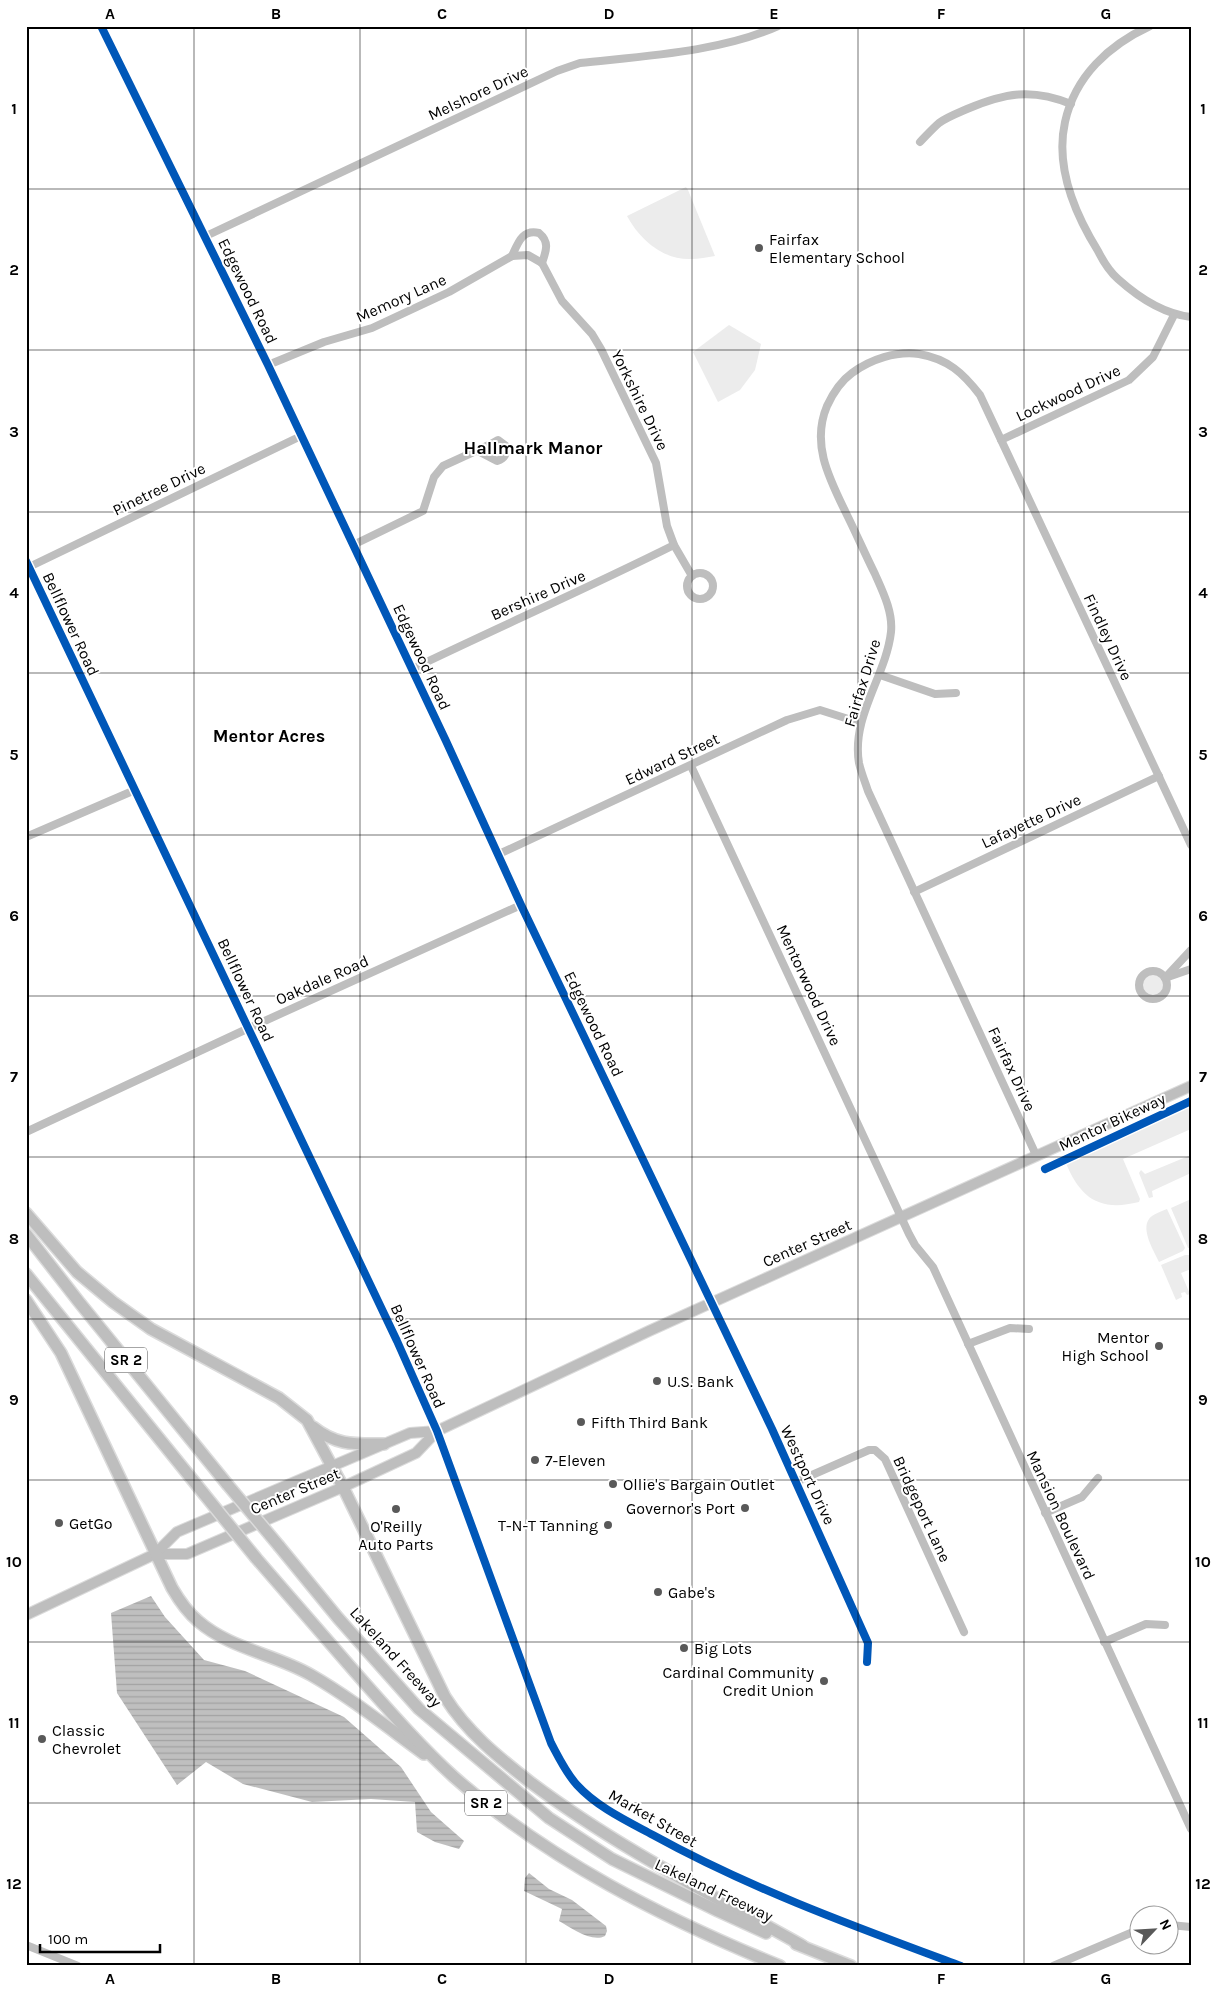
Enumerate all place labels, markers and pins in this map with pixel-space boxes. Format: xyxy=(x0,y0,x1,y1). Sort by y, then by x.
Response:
place label: Fairfax Elementary School xyxy=(769,230,905,267)
marker: Fairfax Elementary School xyxy=(753,242,765,254)
place label: Mentor High School xyxy=(1061,1328,1149,1365)
marker: Mentor High School xyxy=(1153,1340,1165,1352)
place label: U.S. Bank xyxy=(667,1372,734,1391)
marker: U.S. Bank xyxy=(651,1375,663,1387)
place label: Fifth Third Bank xyxy=(591,1413,708,1432)
marker: Fifth Third Bank xyxy=(575,1416,587,1428)
place label: 7-Eleven xyxy=(545,1451,606,1470)
marker: 7-Eleven xyxy=(529,1454,541,1466)
place label: Ollie's Bargain Outlet xyxy=(623,1475,775,1494)
marker: Ollie's Bargain Outlet xyxy=(607,1478,619,1490)
place label: Governor's Port xyxy=(626,1499,735,1518)
marker: Governor's Port xyxy=(739,1502,751,1514)
marker: O'Reilly Auto Parts xyxy=(390,1503,402,1515)
place label: GetGo xyxy=(69,1514,113,1533)
place label: T-N-T Tanning xyxy=(498,1516,598,1535)
marker: GetGo xyxy=(53,1517,65,1529)
place label: O'Reilly Auto Parts xyxy=(358,1517,434,1554)
marker: T-N-T Tanning xyxy=(602,1519,614,1531)
place label: Gabe's xyxy=(668,1583,715,1602)
marker: Gabe's xyxy=(652,1586,664,1598)
place label: Big Lots xyxy=(694,1639,752,1658)
marker: Big Lots xyxy=(678,1642,690,1654)
place label: Cardinal Community Credit Union xyxy=(663,1663,815,1700)
marker: Cardinal Community Credit Union xyxy=(818,1675,830,1687)
place label: Classic Chevrolet xyxy=(52,1721,121,1758)
marker: Classic Chevrolet xyxy=(36,1733,48,1745)

